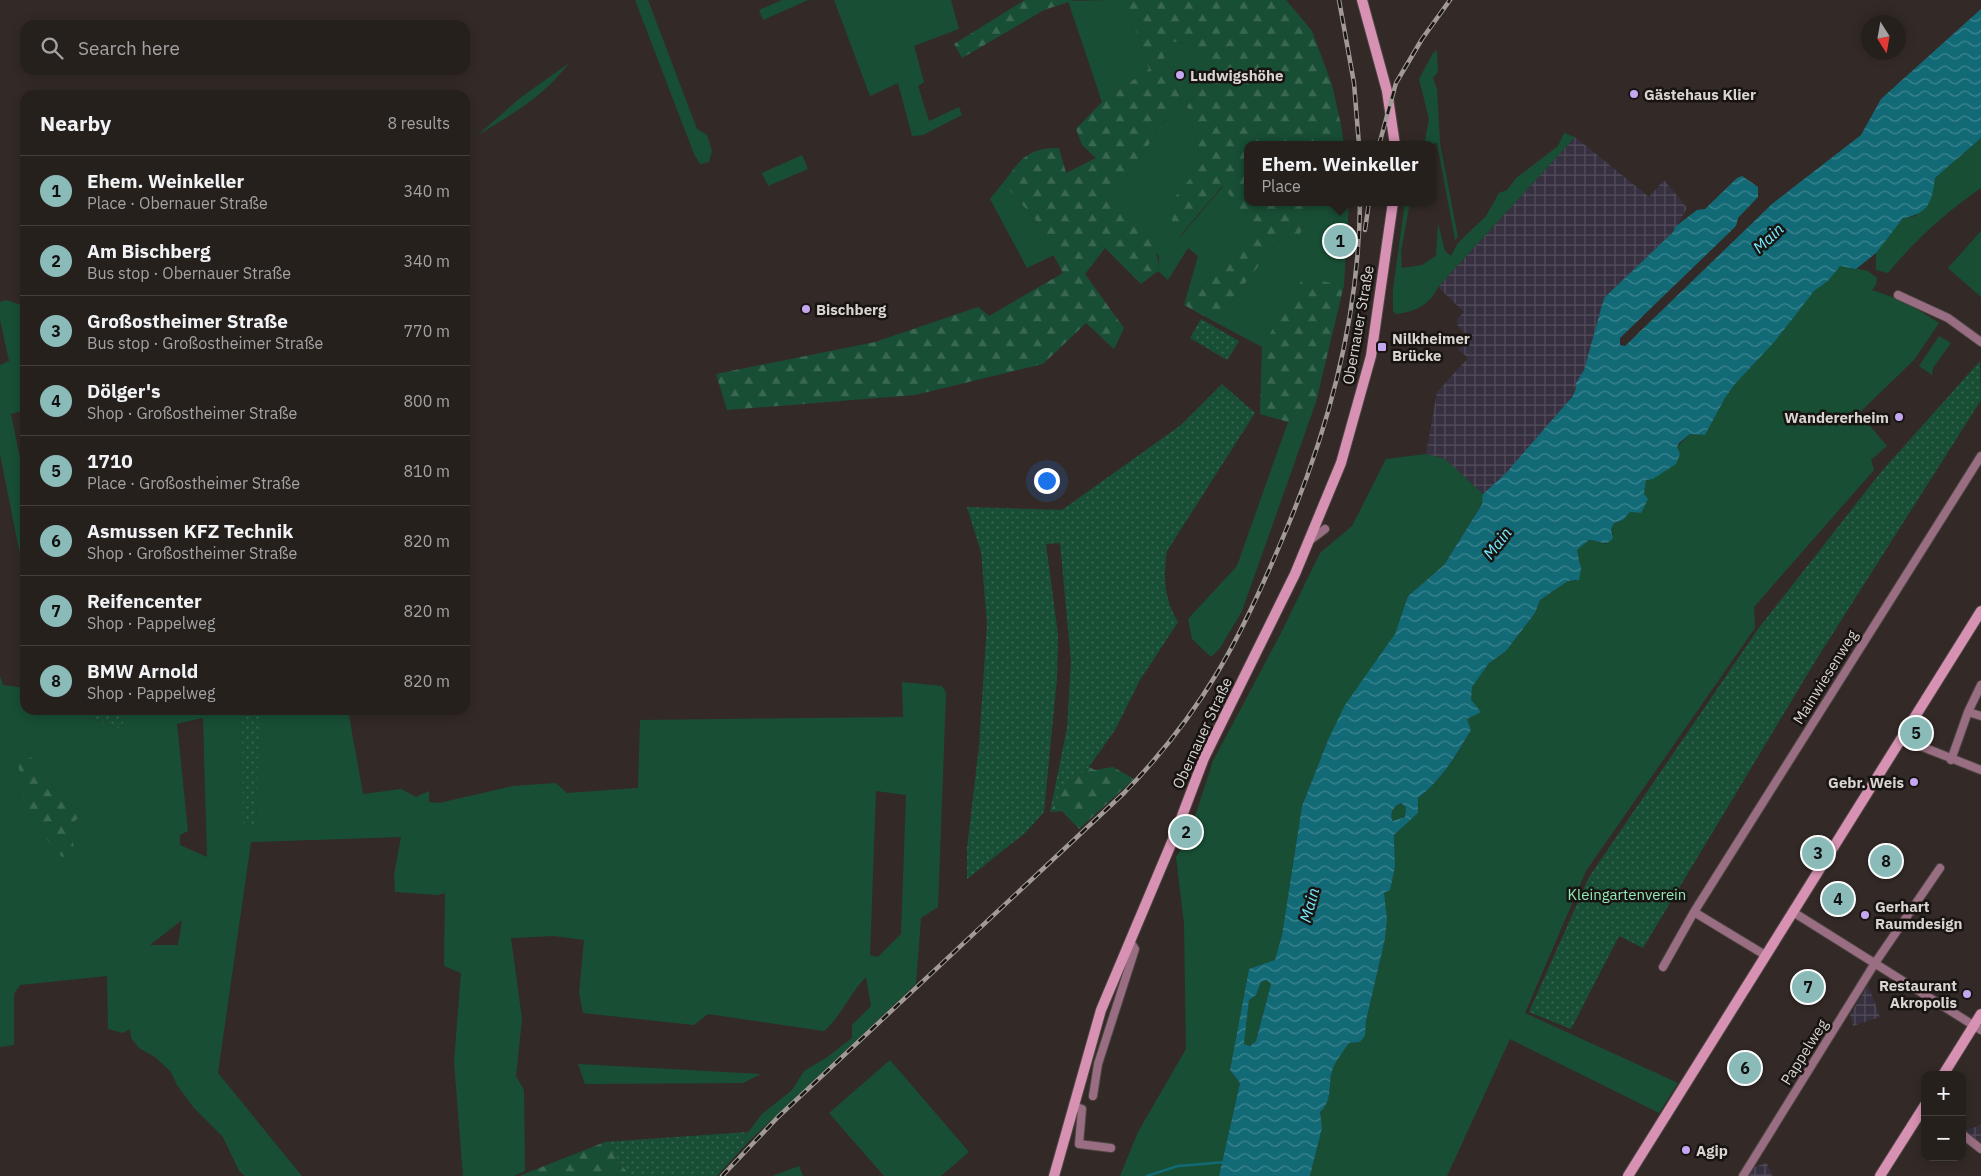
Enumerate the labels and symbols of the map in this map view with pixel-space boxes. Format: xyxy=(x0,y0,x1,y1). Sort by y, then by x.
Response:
north arrow xyxy=(1861,15,1906,60)
place label: Ludwigshöhe xyxy=(1190,66,1283,85)
marker: Ludwigshöhe xyxy=(1174,69,1186,81)
place label: Gästehaus Klier xyxy=(1644,85,1756,104)
marker: Gästehaus Klier xyxy=(1628,88,1640,100)
water label: Main xyxy=(1748,219,1788,257)
pin: 1 xyxy=(1324,222,1356,260)
street label: Obernauer Straße xyxy=(1338,264,1378,386)
place label: Bischberg xyxy=(816,300,887,319)
marker: Bischberg xyxy=(800,303,812,315)
place label: Nilkheimer Brücke xyxy=(1392,329,1470,365)
marker: Nilkheimer Brücke xyxy=(1376,341,1388,353)
place label: Wandererheim xyxy=(1784,408,1889,427)
marker: Wandererheim xyxy=(1893,411,1905,423)
your location xyxy=(1034,468,1060,494)
water label: Main xyxy=(1478,523,1516,563)
street label: Mainwiesenweg xyxy=(1788,626,1862,728)
street label: Obernauer Straße xyxy=(1168,674,1236,792)
pin: 5 xyxy=(1900,714,1932,752)
place label: Gebr. Weis xyxy=(1828,773,1904,792)
marker: Gebr. Weis xyxy=(1908,776,1920,788)
pin: 2 xyxy=(1170,813,1202,851)
pin: 3 xyxy=(1802,834,1834,872)
pin: 8 xyxy=(1870,842,1902,880)
pin: 4 xyxy=(1822,880,1854,918)
water label: Main xyxy=(1295,885,1323,925)
park label: Kleingartenverein xyxy=(1568,885,1686,904)
place label: Gerhart Raumdesign xyxy=(1875,897,1962,933)
marker: Gerhart Raumdesign xyxy=(1859,909,1871,921)
pin: 7 xyxy=(1792,968,1824,1006)
place label: Restaurant Akropolis xyxy=(1879,976,1957,1012)
marker: Restaurant Akropolis xyxy=(1961,988,1973,1000)
street label: Pappelweg xyxy=(1776,1015,1832,1088)
pin: 6 xyxy=(1729,1049,1761,1087)
place label: Agip xyxy=(1696,1141,1728,1160)
marker: Agip xyxy=(1680,1144,1692,1156)

